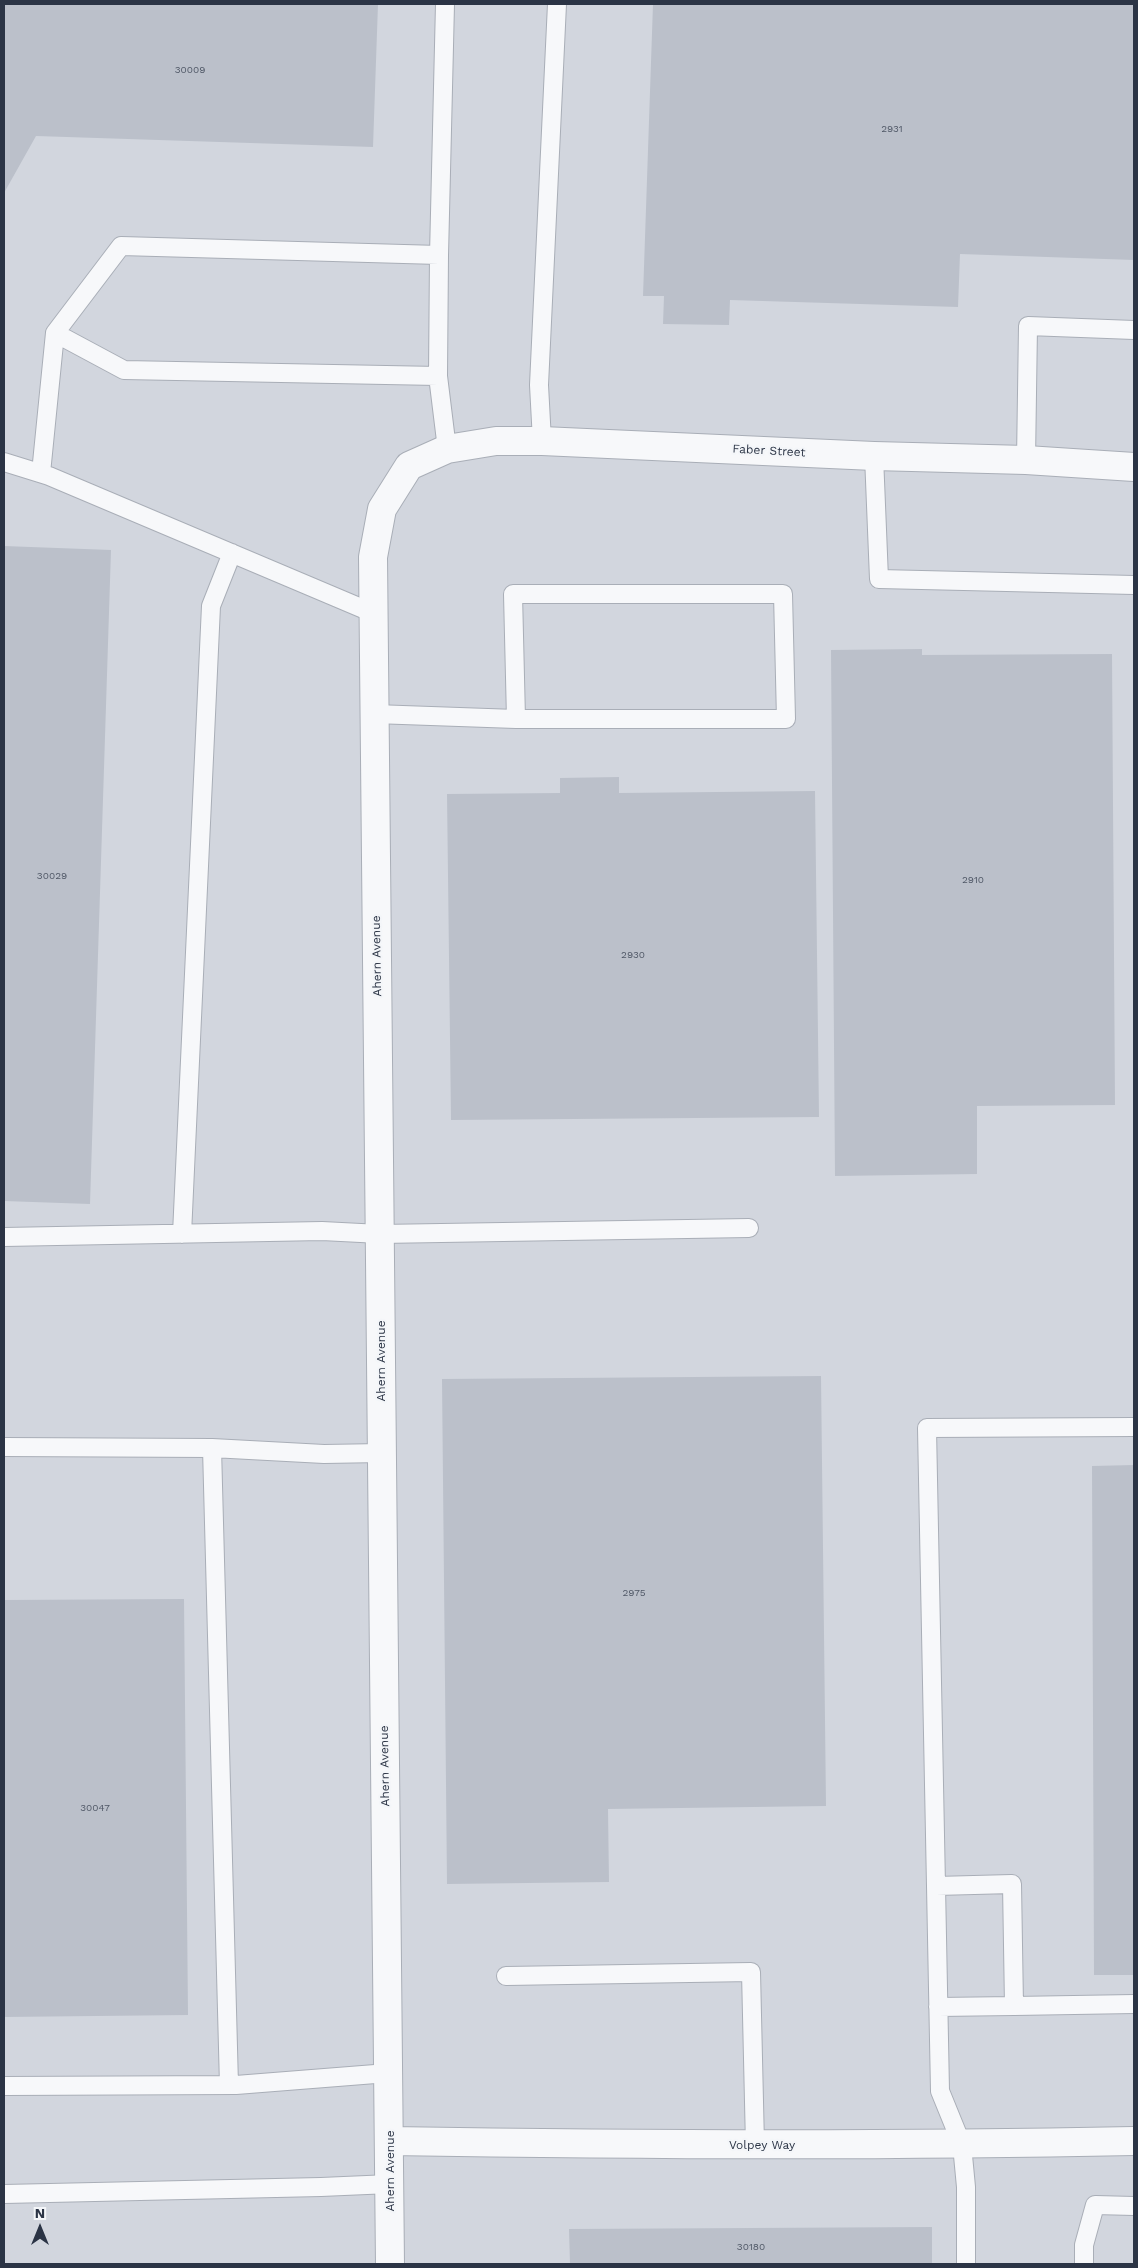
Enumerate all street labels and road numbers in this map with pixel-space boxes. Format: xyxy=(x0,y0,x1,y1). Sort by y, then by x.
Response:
street label: Faber Street xyxy=(732,442,806,460)
street label: Ahern Avenue xyxy=(369,915,385,997)
street label: Ahern Avenue xyxy=(374,1320,388,1402)
street label: Ahern Avenue xyxy=(377,1725,393,1807)
street label: Ahern Avenue xyxy=(383,2130,397,2212)
street label: Volpey Way xyxy=(729,2138,795,2152)

